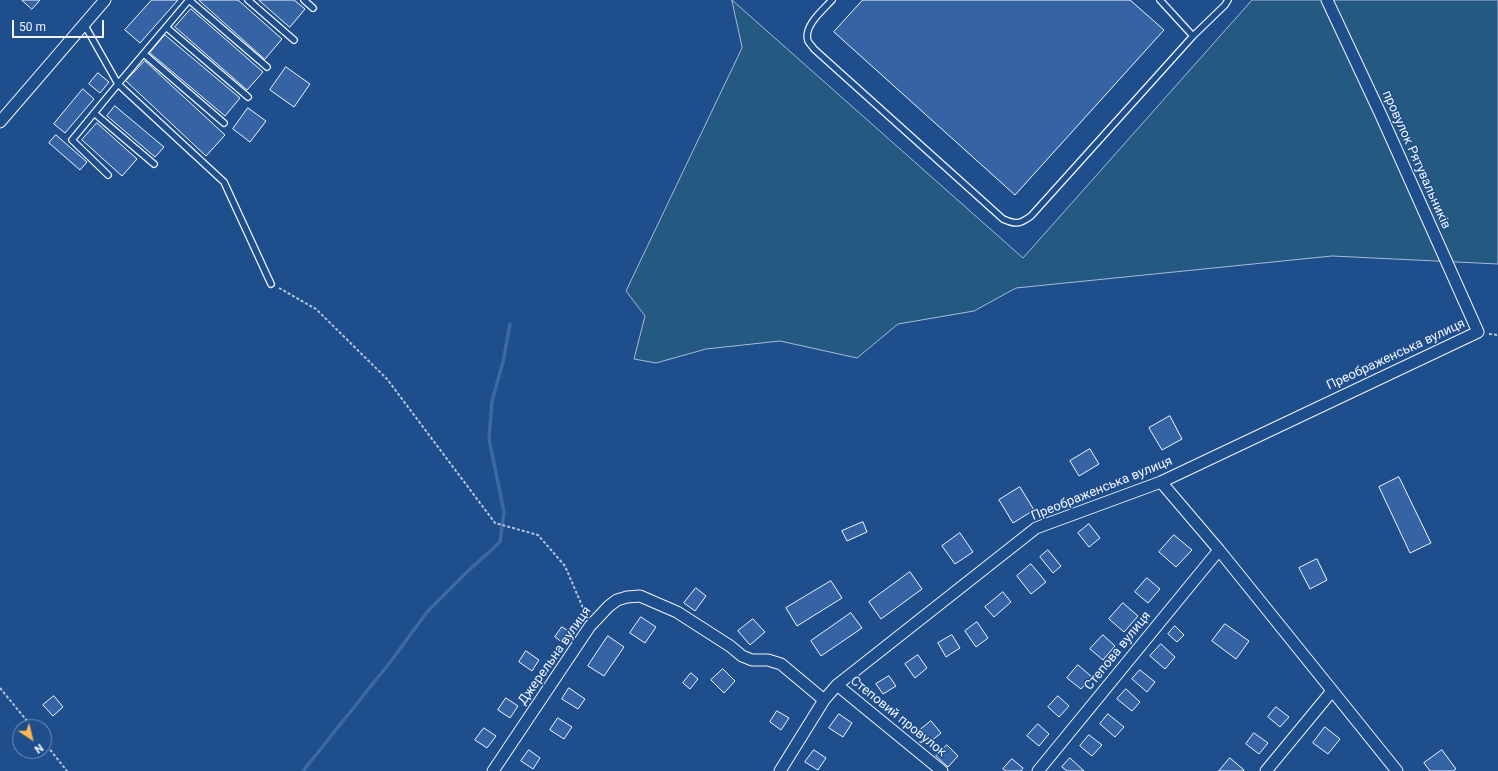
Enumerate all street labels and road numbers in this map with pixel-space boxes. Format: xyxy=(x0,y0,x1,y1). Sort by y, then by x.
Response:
street label: провулок Рятувальників xyxy=(1378,88,1454,232)
street label: Преображенська вулиця xyxy=(1324,316,1468,394)
street label: Преображенська вулиця xyxy=(1029,453,1175,525)
street label: Джерельна вулиця xyxy=(515,604,595,708)
street label: Степова вулиця xyxy=(1081,608,1155,694)
street label: Степовий провулок xyxy=(847,673,949,761)

